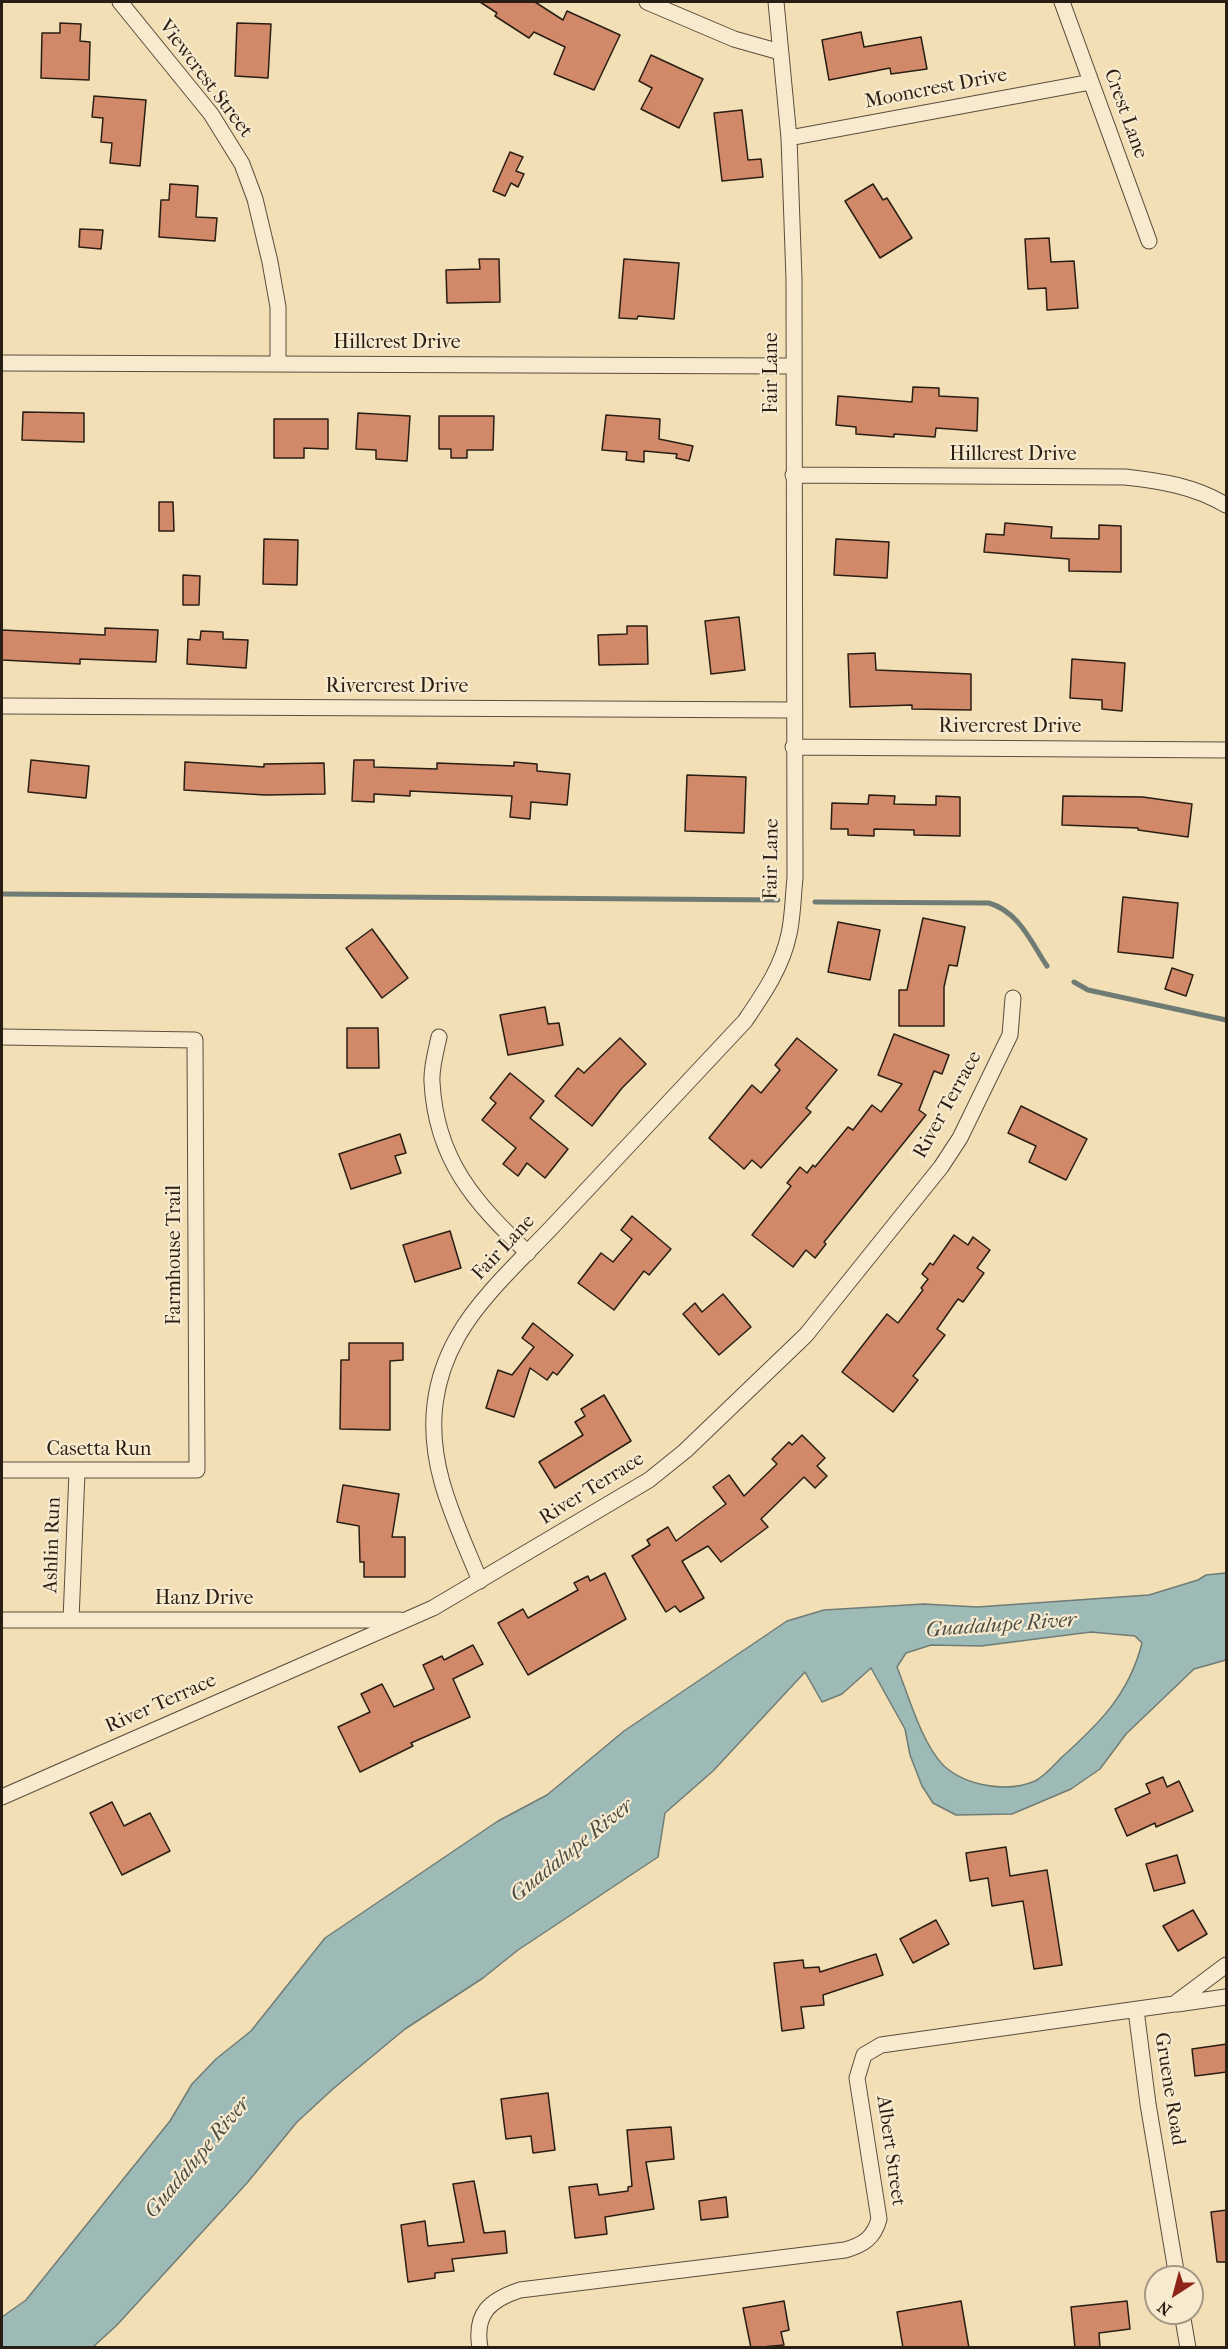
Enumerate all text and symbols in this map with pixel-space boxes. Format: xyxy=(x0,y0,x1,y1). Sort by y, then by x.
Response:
street label: Viewcrest Street xyxy=(153,15,257,143)
street label: Mooncrest Drive xyxy=(863,63,1009,115)
street label: Crest Lane xyxy=(1098,66,1152,162)
street label: Hillcrest Drive xyxy=(333,331,461,355)
street label: Fair Lane xyxy=(760,332,784,414)
street label: Hillcrest Drive xyxy=(949,443,1077,467)
street label: Rivercrest Drive xyxy=(326,675,468,699)
street label: Rivercrest Drive xyxy=(939,715,1081,739)
street label: Fair Lane xyxy=(759,818,785,900)
street label: River Terrace xyxy=(909,1047,987,1163)
street label: Farmhouse Trail xyxy=(163,1185,187,1325)
street label: Fair Lane xyxy=(467,1210,541,1286)
street label: Casetta Run xyxy=(47,1438,151,1462)
street label: River Terrace xyxy=(535,1447,649,1531)
street label: Ashlin Run xyxy=(39,1497,67,1593)
street label: Hanz Drive xyxy=(155,1587,253,1611)
water label: Guadalupe River xyxy=(925,1608,1077,1644)
street label: River Terrace xyxy=(102,1669,220,1739)
water label: Guadalupe River xyxy=(505,1794,639,1908)
street label: Gruene Road xyxy=(1148,2031,1190,2147)
water label: Guadalupe River xyxy=(140,2092,256,2224)
street label: Albert Street xyxy=(870,2094,910,2208)
north arrow xyxy=(1144,2265,1204,2325)
text: N xyxy=(1154,2297,1175,2320)

